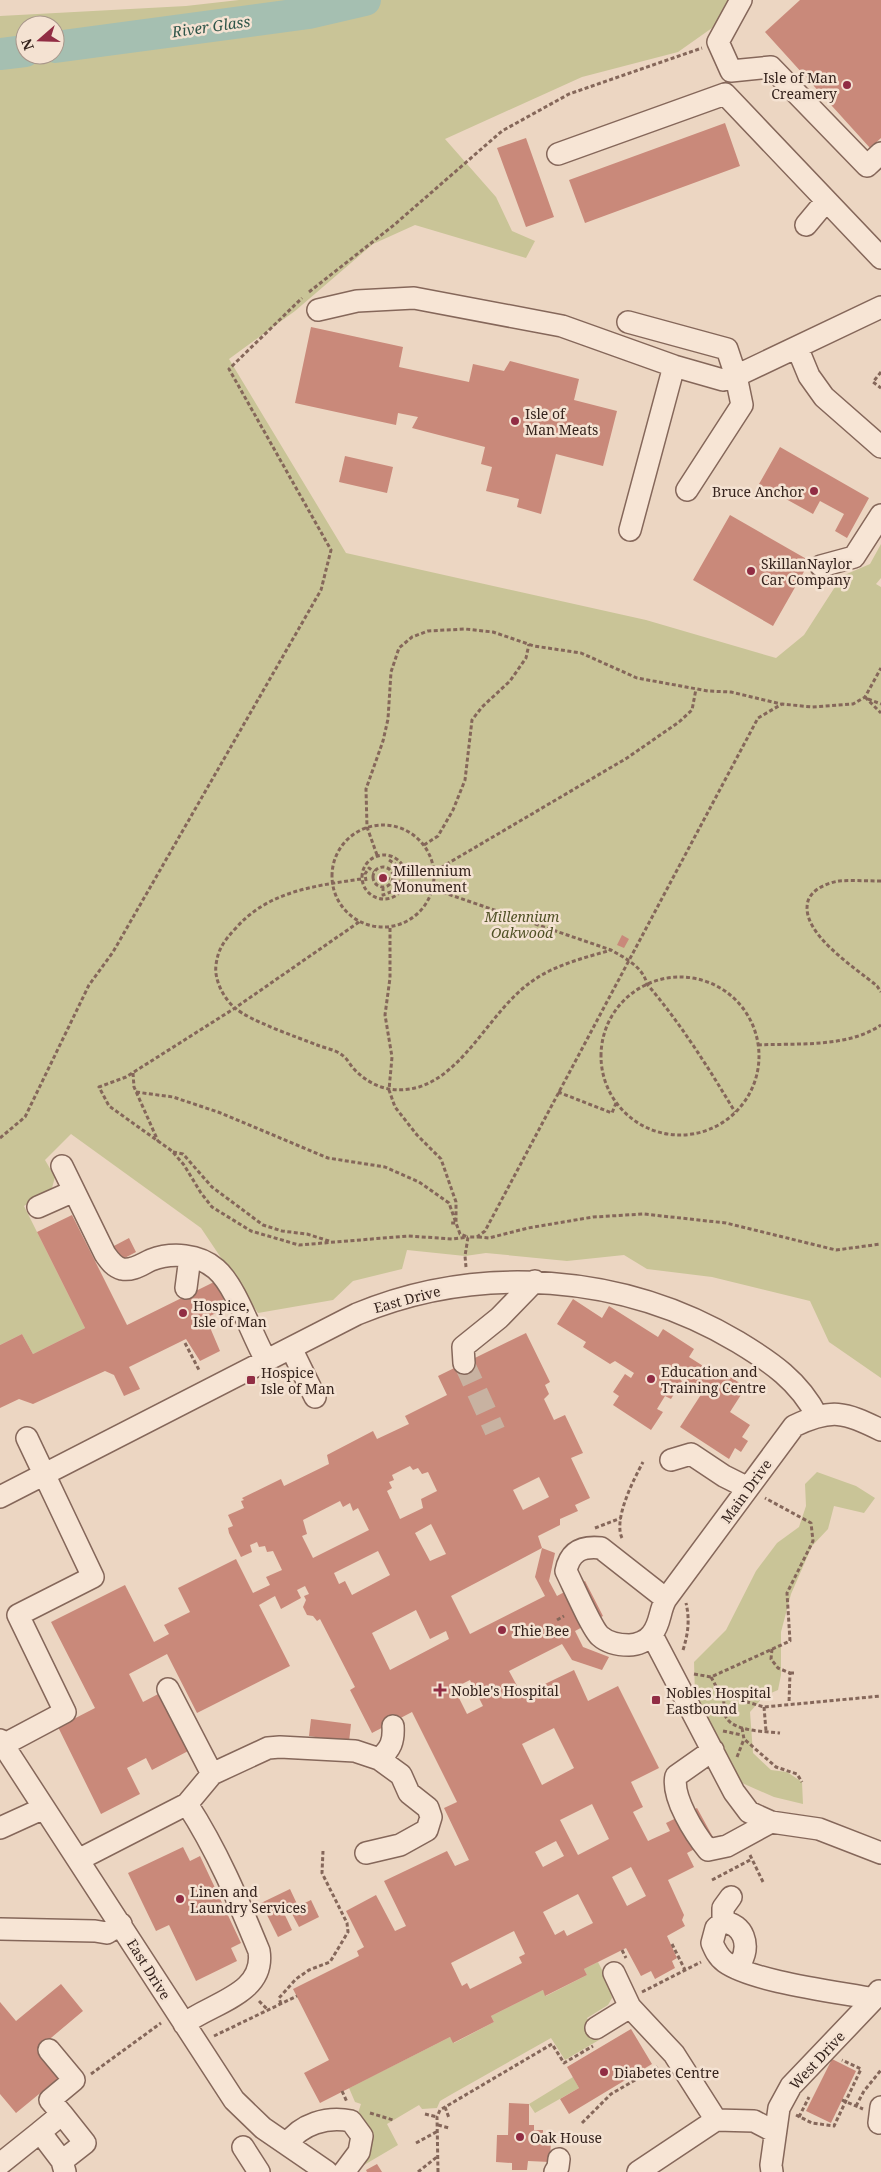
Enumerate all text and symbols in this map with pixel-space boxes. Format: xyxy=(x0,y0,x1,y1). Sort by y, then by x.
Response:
water label: River Glass xyxy=(170,11,251,42)
north arrow xyxy=(15,15,65,65)
text: N xyxy=(16,36,38,53)
place label: Isle of Man Creamery xyxy=(763,68,837,103)
marker: Isle of Man Creamery xyxy=(841,79,853,91)
place label: Isle of Man Meats xyxy=(525,404,598,439)
marker: Isle of Man Meats xyxy=(509,415,521,427)
place label: Bruce Anchor xyxy=(712,482,804,501)
marker: Bruce Anchor xyxy=(808,485,820,497)
place label: SkillanNaylor Car Company xyxy=(761,554,852,589)
marker: SkillanNaylor Car Company xyxy=(745,565,757,577)
place label: Millennium Monument xyxy=(393,861,471,896)
marker: Millennium Monument xyxy=(377,872,389,884)
park label: Millennium Oakwood xyxy=(484,907,560,942)
street label: East Drive xyxy=(372,1281,442,1317)
place label: Hospice, Isle of Man xyxy=(193,1296,267,1331)
marker: Hospice, Isle of Man xyxy=(177,1307,189,1319)
place label: Education and Training Centre xyxy=(661,1362,766,1397)
place label: Hospice Isle of Man xyxy=(261,1363,335,1398)
marker: Education and Training Centre xyxy=(645,1373,657,1385)
marker: Hospice Isle of Man xyxy=(245,1374,257,1386)
street label: Main Drive xyxy=(716,1455,776,1527)
place label: Thie Bee xyxy=(512,1621,569,1640)
marker: Thie Bee xyxy=(496,1624,508,1636)
place label: Noble's Hospital xyxy=(451,1681,560,1700)
marker: Noble's Hospital xyxy=(433,1683,447,1697)
place label: Nobles Hospital Eastbound xyxy=(666,1683,772,1718)
marker: Nobles Hospital Eastbound xyxy=(650,1694,662,1706)
place label: Linen and Laundry Services xyxy=(190,1882,306,1917)
marker: Linen and Laundry Services xyxy=(174,1893,186,1905)
street label: East Drive xyxy=(123,1935,175,2003)
street label: West Drive xyxy=(785,2027,849,2093)
place label: Diabetes Centre xyxy=(614,2063,719,2082)
marker: Diabetes Centre xyxy=(598,2066,610,2078)
place label: Oak House xyxy=(530,2128,602,2147)
marker: Oak House xyxy=(514,2131,526,2143)

